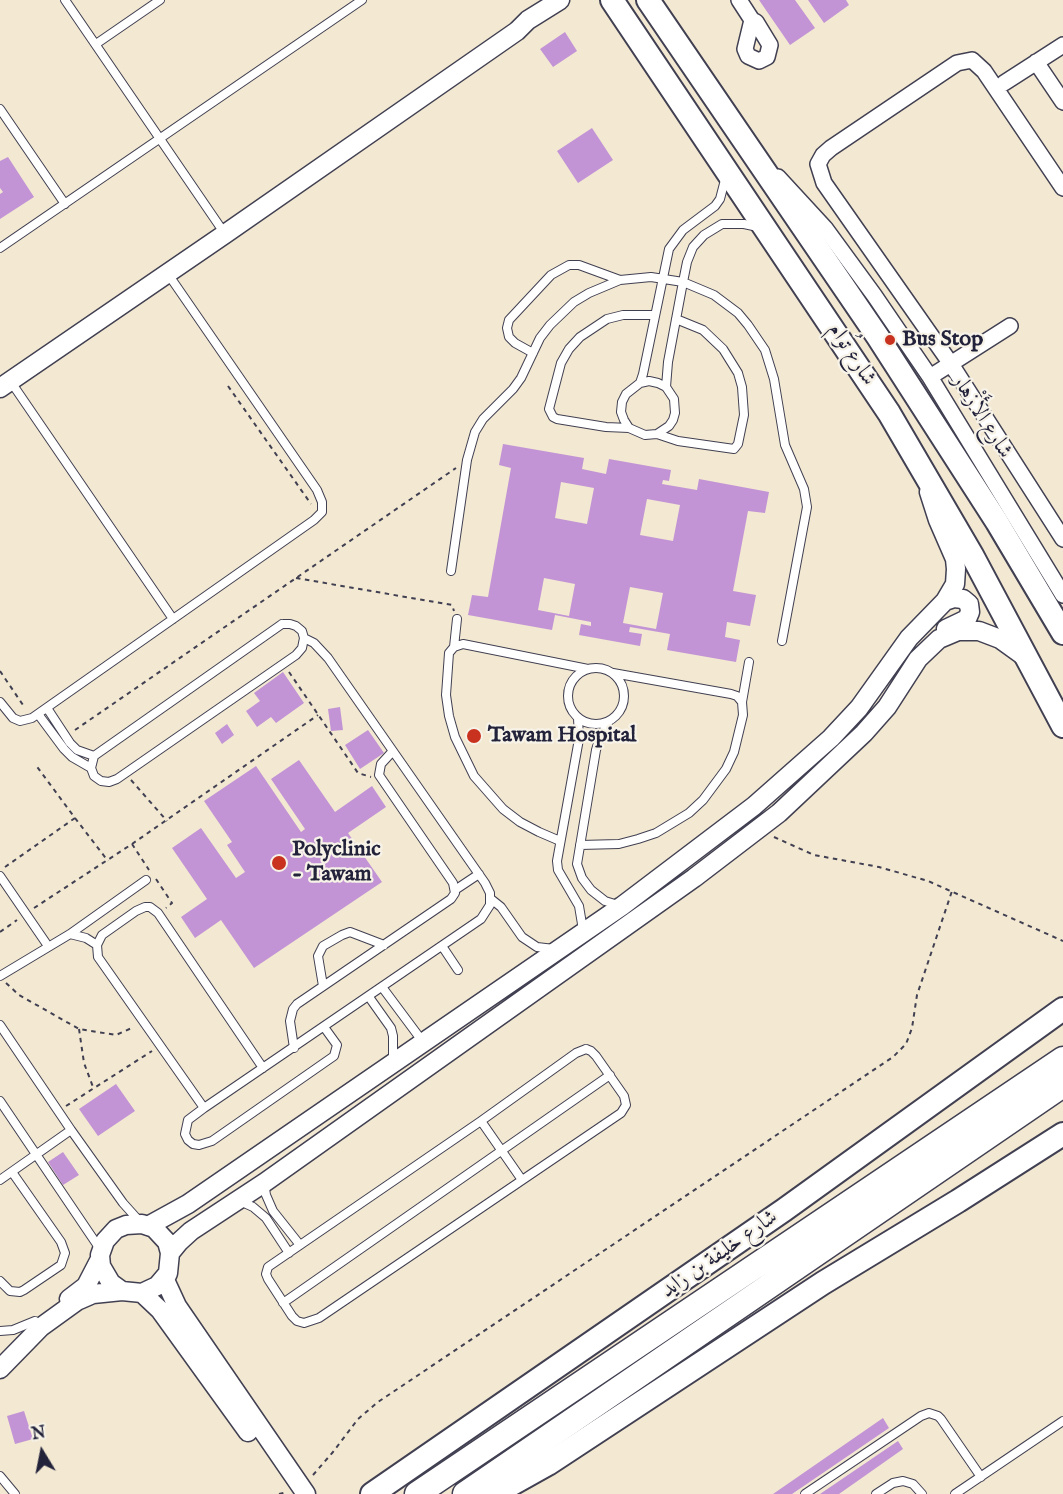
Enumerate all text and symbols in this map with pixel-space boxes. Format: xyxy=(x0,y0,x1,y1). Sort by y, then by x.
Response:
street label: شارع تُوام xyxy=(821,319,881,391)
place label: Bus Stop xyxy=(902,327,983,353)
marker: Bus Stop xyxy=(883,333,897,347)
street label: شارع الأَزْهار xyxy=(945,370,1017,464)
place label: Tawam Hospital xyxy=(488,723,636,749)
marker: Tawam Hospital xyxy=(465,727,483,745)
place label: Polyclinic - Tawam xyxy=(292,837,381,888)
marker: Polyclinic - Tawam xyxy=(270,854,288,872)
street label: شارع خليفة بن زايد xyxy=(656,1205,784,1305)
north arrow xyxy=(12,1422,72,1482)
text: N xyxy=(30,1423,47,1445)

